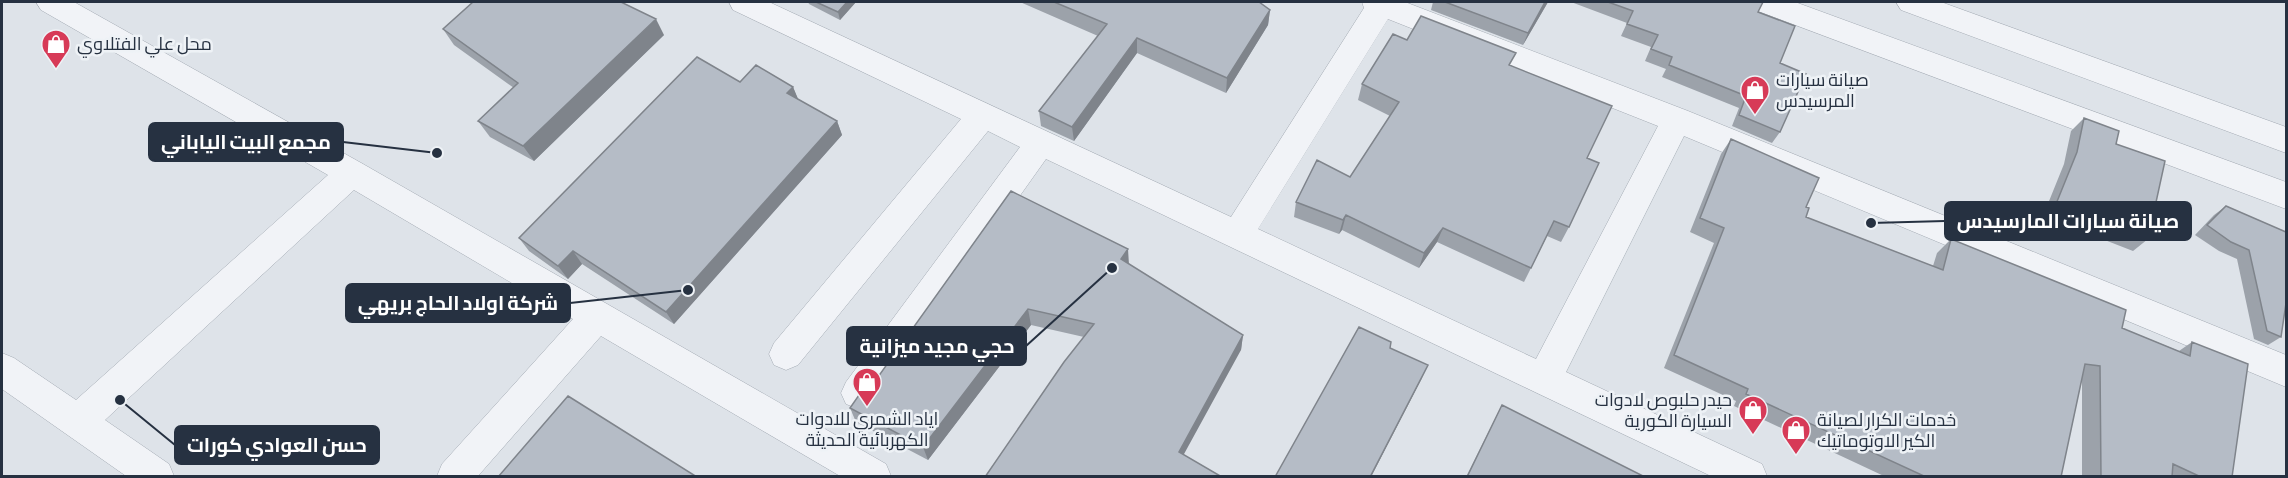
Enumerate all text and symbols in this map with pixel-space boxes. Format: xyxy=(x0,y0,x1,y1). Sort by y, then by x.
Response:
shop icon: محل علي الفتلاوي xyxy=(40,28,72,70)
place label: محل علي الفتلاوي xyxy=(77,34,212,58)
place label: صيانة سيارات المرسيدس xyxy=(1776,70,1869,112)
shop icon: صيانة سيارات المرسيدس xyxy=(1739,74,1771,116)
callout: مجمع البيت الياباني xyxy=(149,123,343,161)
text: مجمع البيت الياباني xyxy=(161,131,331,158)
callout: صيانة سيارات المارسيدس xyxy=(1945,202,2191,240)
text: صيانة سيارات المارسيدس xyxy=(1957,210,2179,234)
callout: شركة اولاد الحاج بريهي xyxy=(346,284,570,322)
text: شركة اولاد الحاج بريهي xyxy=(358,292,558,319)
callout: حجي مجيد ميزانية xyxy=(847,327,1026,365)
text: حجي مجيد ميزانية xyxy=(860,335,1014,362)
shop icon: اياد الشمري للادوات الكهربائية الحديثة xyxy=(851,366,883,408)
place label: حيدر حلبوص لادوات السيارة الكورية xyxy=(1595,390,1732,432)
shop icon: حيدر حلبوص لادوات السيارة الكورية xyxy=(1737,394,1769,436)
place label: اياد الشمري للادوات الكهربائية الحديثة xyxy=(796,409,938,451)
place label: خدمات الكرار لصيانة الكير الاوتوماتيك xyxy=(1817,410,1956,452)
shop icon: خدمات الكرار لصيانة الكير الاوتوماتيك xyxy=(1780,414,1812,456)
callout: حسن العوادي كورات xyxy=(175,426,379,464)
text: حسن العوادي كورات xyxy=(187,434,367,461)

